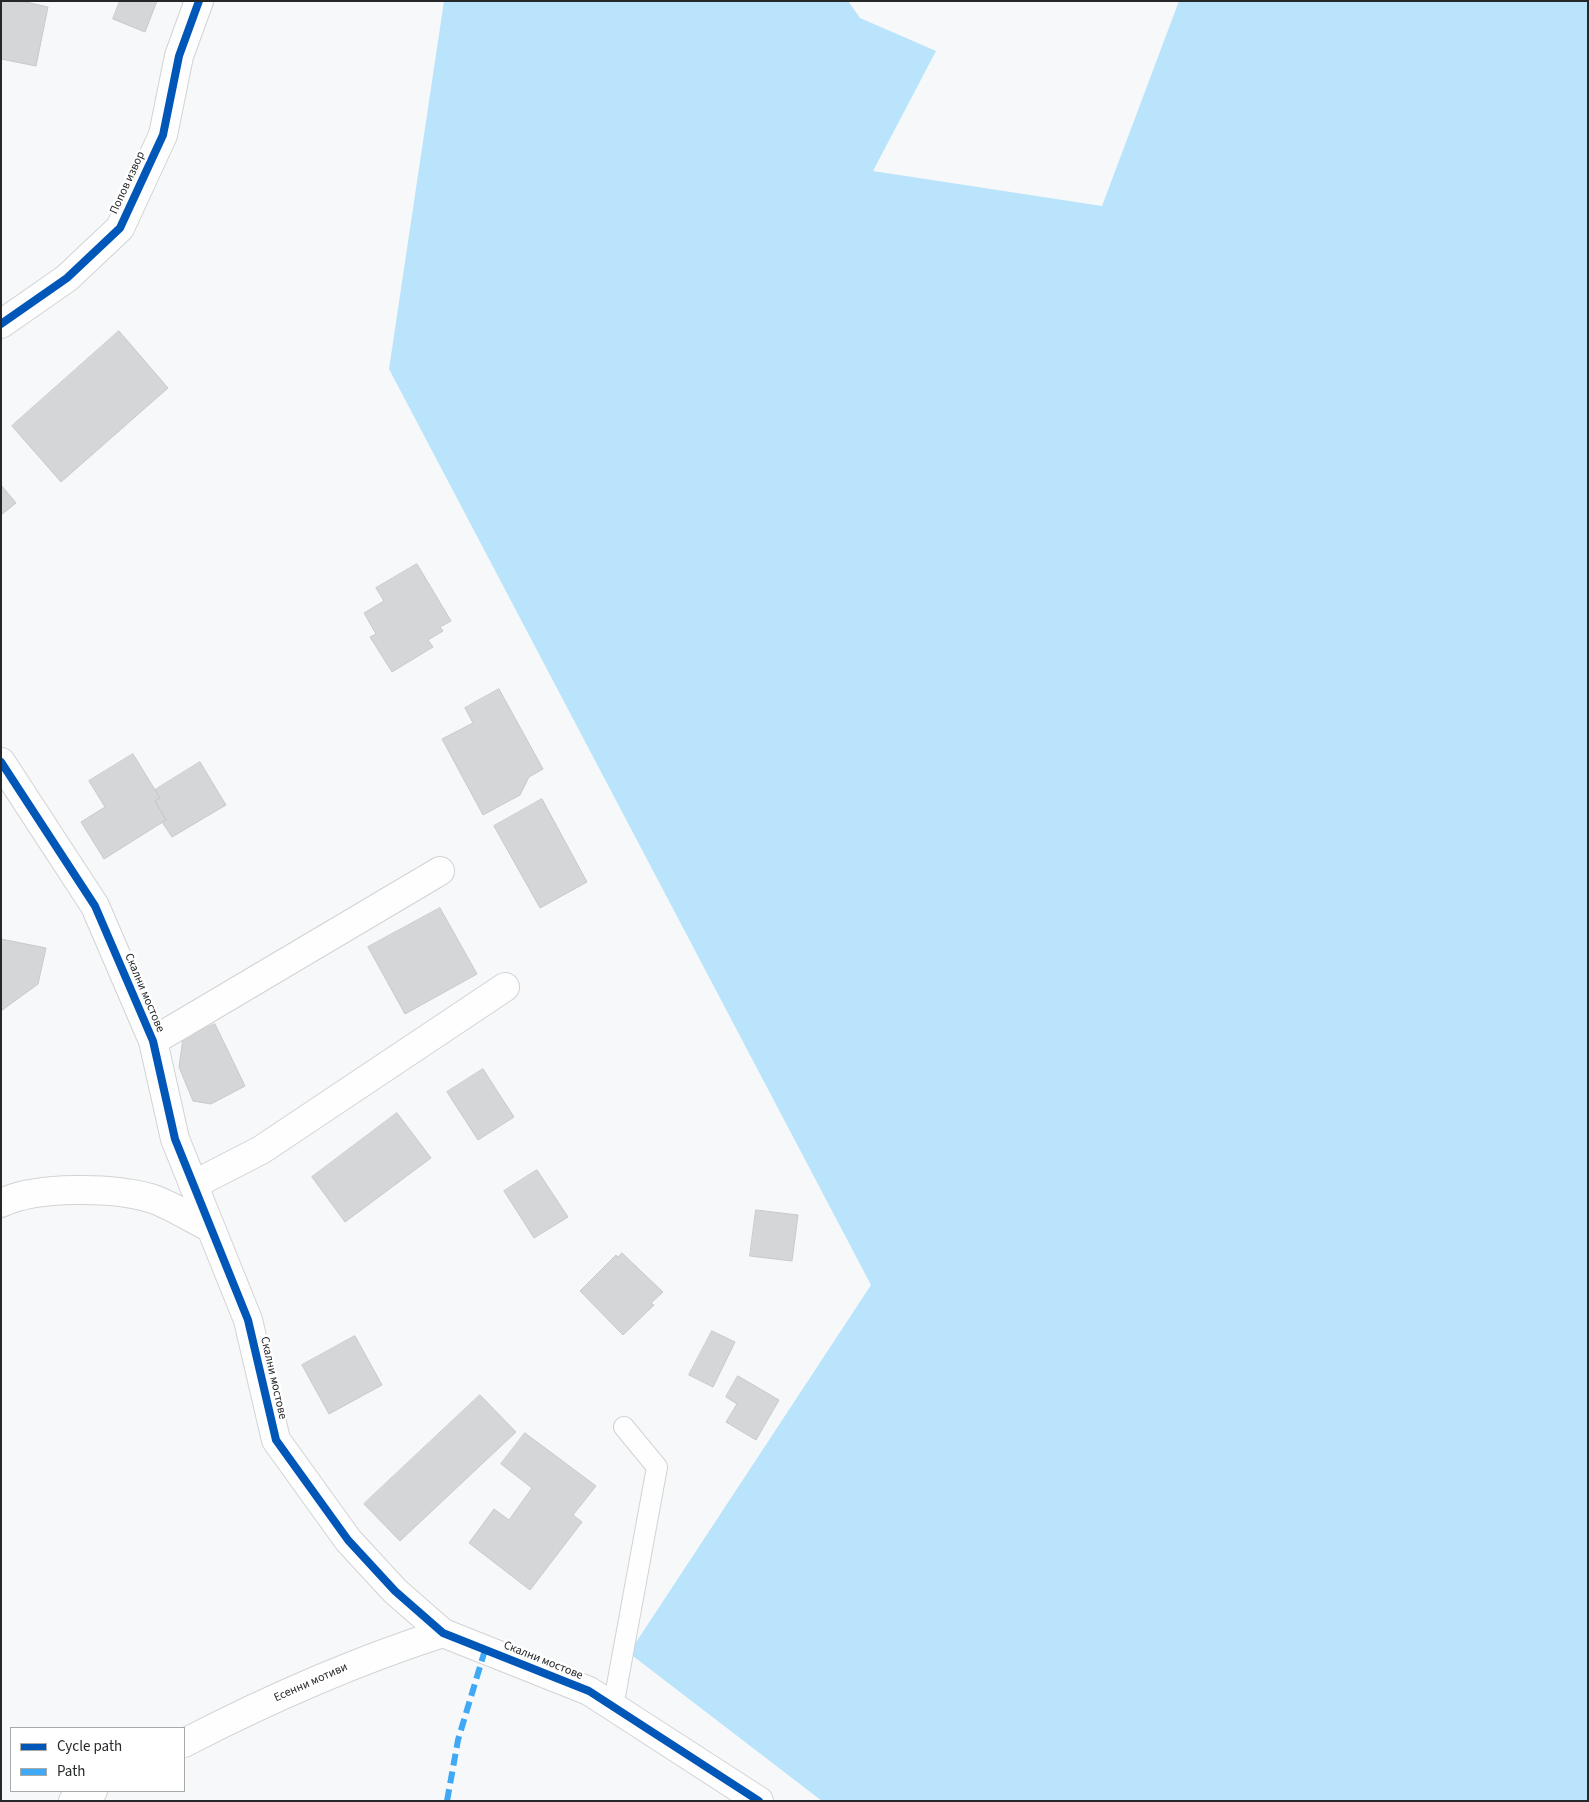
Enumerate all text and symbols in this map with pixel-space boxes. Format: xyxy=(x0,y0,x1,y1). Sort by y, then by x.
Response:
street label: Попов извор xyxy=(107,149,149,217)
street label: Скални мостове xyxy=(121,951,167,1035)
street label: Скални мостове xyxy=(256,1335,290,1421)
street label: Скални мостове xyxy=(501,1639,585,1683)
street label: Есенни мотиви xyxy=(272,1660,350,1706)
legend xyxy=(10,1727,185,1792)
text: Cycle path xyxy=(57,1736,122,1757)
text: Path xyxy=(57,1761,85,1782)

